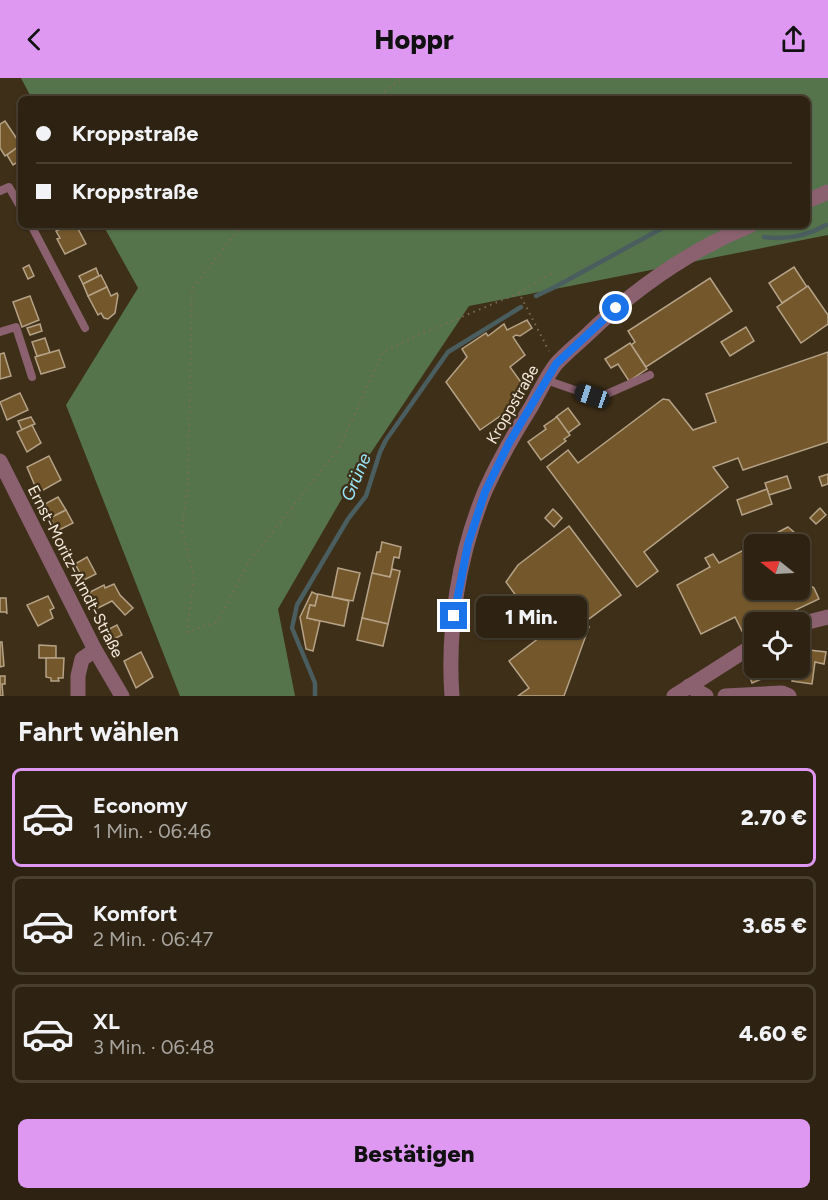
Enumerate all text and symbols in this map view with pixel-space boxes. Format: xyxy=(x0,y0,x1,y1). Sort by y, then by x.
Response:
icon: back xyxy=(18,23,51,56)
text: Hoppr xyxy=(374,23,454,56)
icon: share xyxy=(777,23,810,56)
text: Kroppstraße xyxy=(72,120,198,147)
text: Kroppstraße xyxy=(72,178,198,205)
route start xyxy=(602,294,629,321)
street label: Kroppstraße xyxy=(482,361,543,447)
car xyxy=(572,382,612,410)
water label: Grüne xyxy=(336,450,376,504)
street label: Ernst-Moritz-Arndt-Straße xyxy=(24,482,127,661)
north arrow xyxy=(744,534,810,600)
map controls xyxy=(744,534,810,678)
callout: 1 Min. xyxy=(475,595,586,637)
route end xyxy=(440,602,467,629)
text: 1 Min. xyxy=(505,605,558,629)
button: locate xyxy=(744,612,810,678)
text: Fahrt wählen xyxy=(18,715,179,748)
icon: car xyxy=(21,791,75,845)
text: Economy xyxy=(93,792,188,819)
text: 2.70 € xyxy=(741,804,807,831)
text: 1 Min. · 06:46 xyxy=(93,819,211,843)
icon: car xyxy=(21,899,75,953)
text: Komfort xyxy=(93,900,177,927)
text: 3.65 € xyxy=(742,912,807,939)
text: 2 Min. · 06:47 xyxy=(93,927,213,951)
icon: car xyxy=(21,1007,75,1061)
text: XL xyxy=(93,1008,120,1035)
text: 4.60 € xyxy=(739,1020,807,1047)
text: 3 Min. · 06:48 xyxy=(93,1035,215,1059)
button: Bestätigen xyxy=(18,1119,810,1188)

